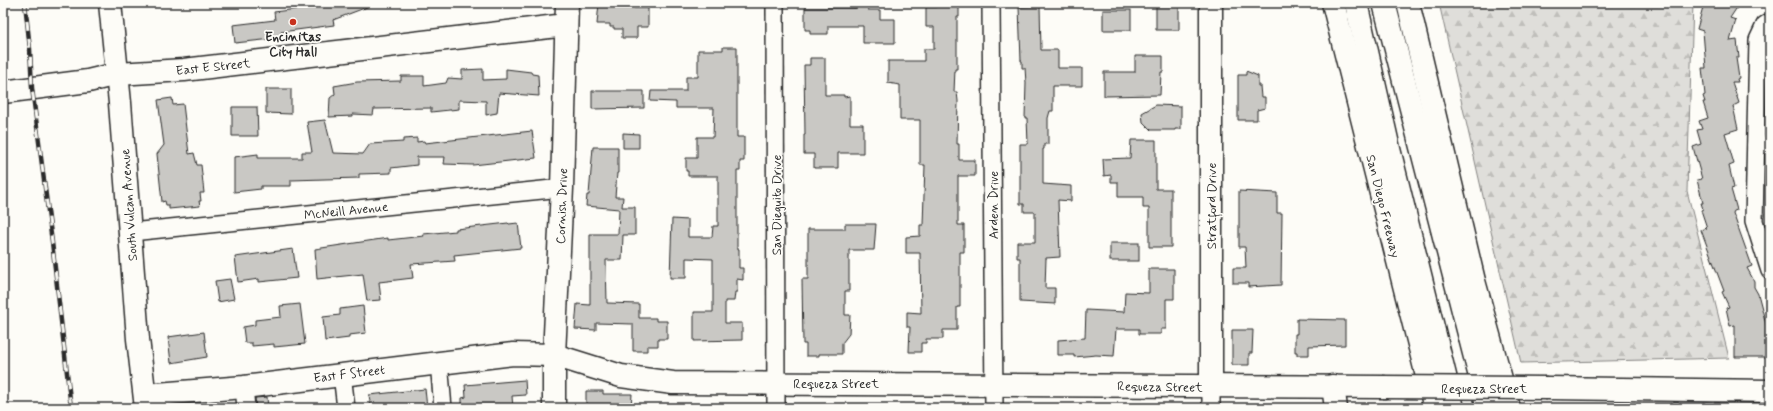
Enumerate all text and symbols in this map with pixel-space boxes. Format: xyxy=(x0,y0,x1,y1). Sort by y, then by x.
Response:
marker: Encinitas City Hall xyxy=(288,17,298,27)
place label: Encinitas City Hall xyxy=(265,29,321,61)
street label: East E Street xyxy=(175,55,252,80)
street label: South Vulcan Avenue xyxy=(117,148,142,262)
street label: San Diego Freeway xyxy=(1362,153,1404,260)
street label: San Dieguito Drive xyxy=(769,155,786,255)
street label: Stratford Drive xyxy=(1204,163,1223,249)
street label: Cornish Drive xyxy=(553,168,572,244)
street label: Arden Drive xyxy=(986,171,1003,239)
street label: McNeill Avenue xyxy=(303,199,389,224)
street label: East F Street xyxy=(312,362,386,387)
street label: Requeza Street xyxy=(793,376,879,393)
street label: Requeza Street xyxy=(1117,378,1203,397)
street label: Requeza Street xyxy=(1441,381,1527,398)

